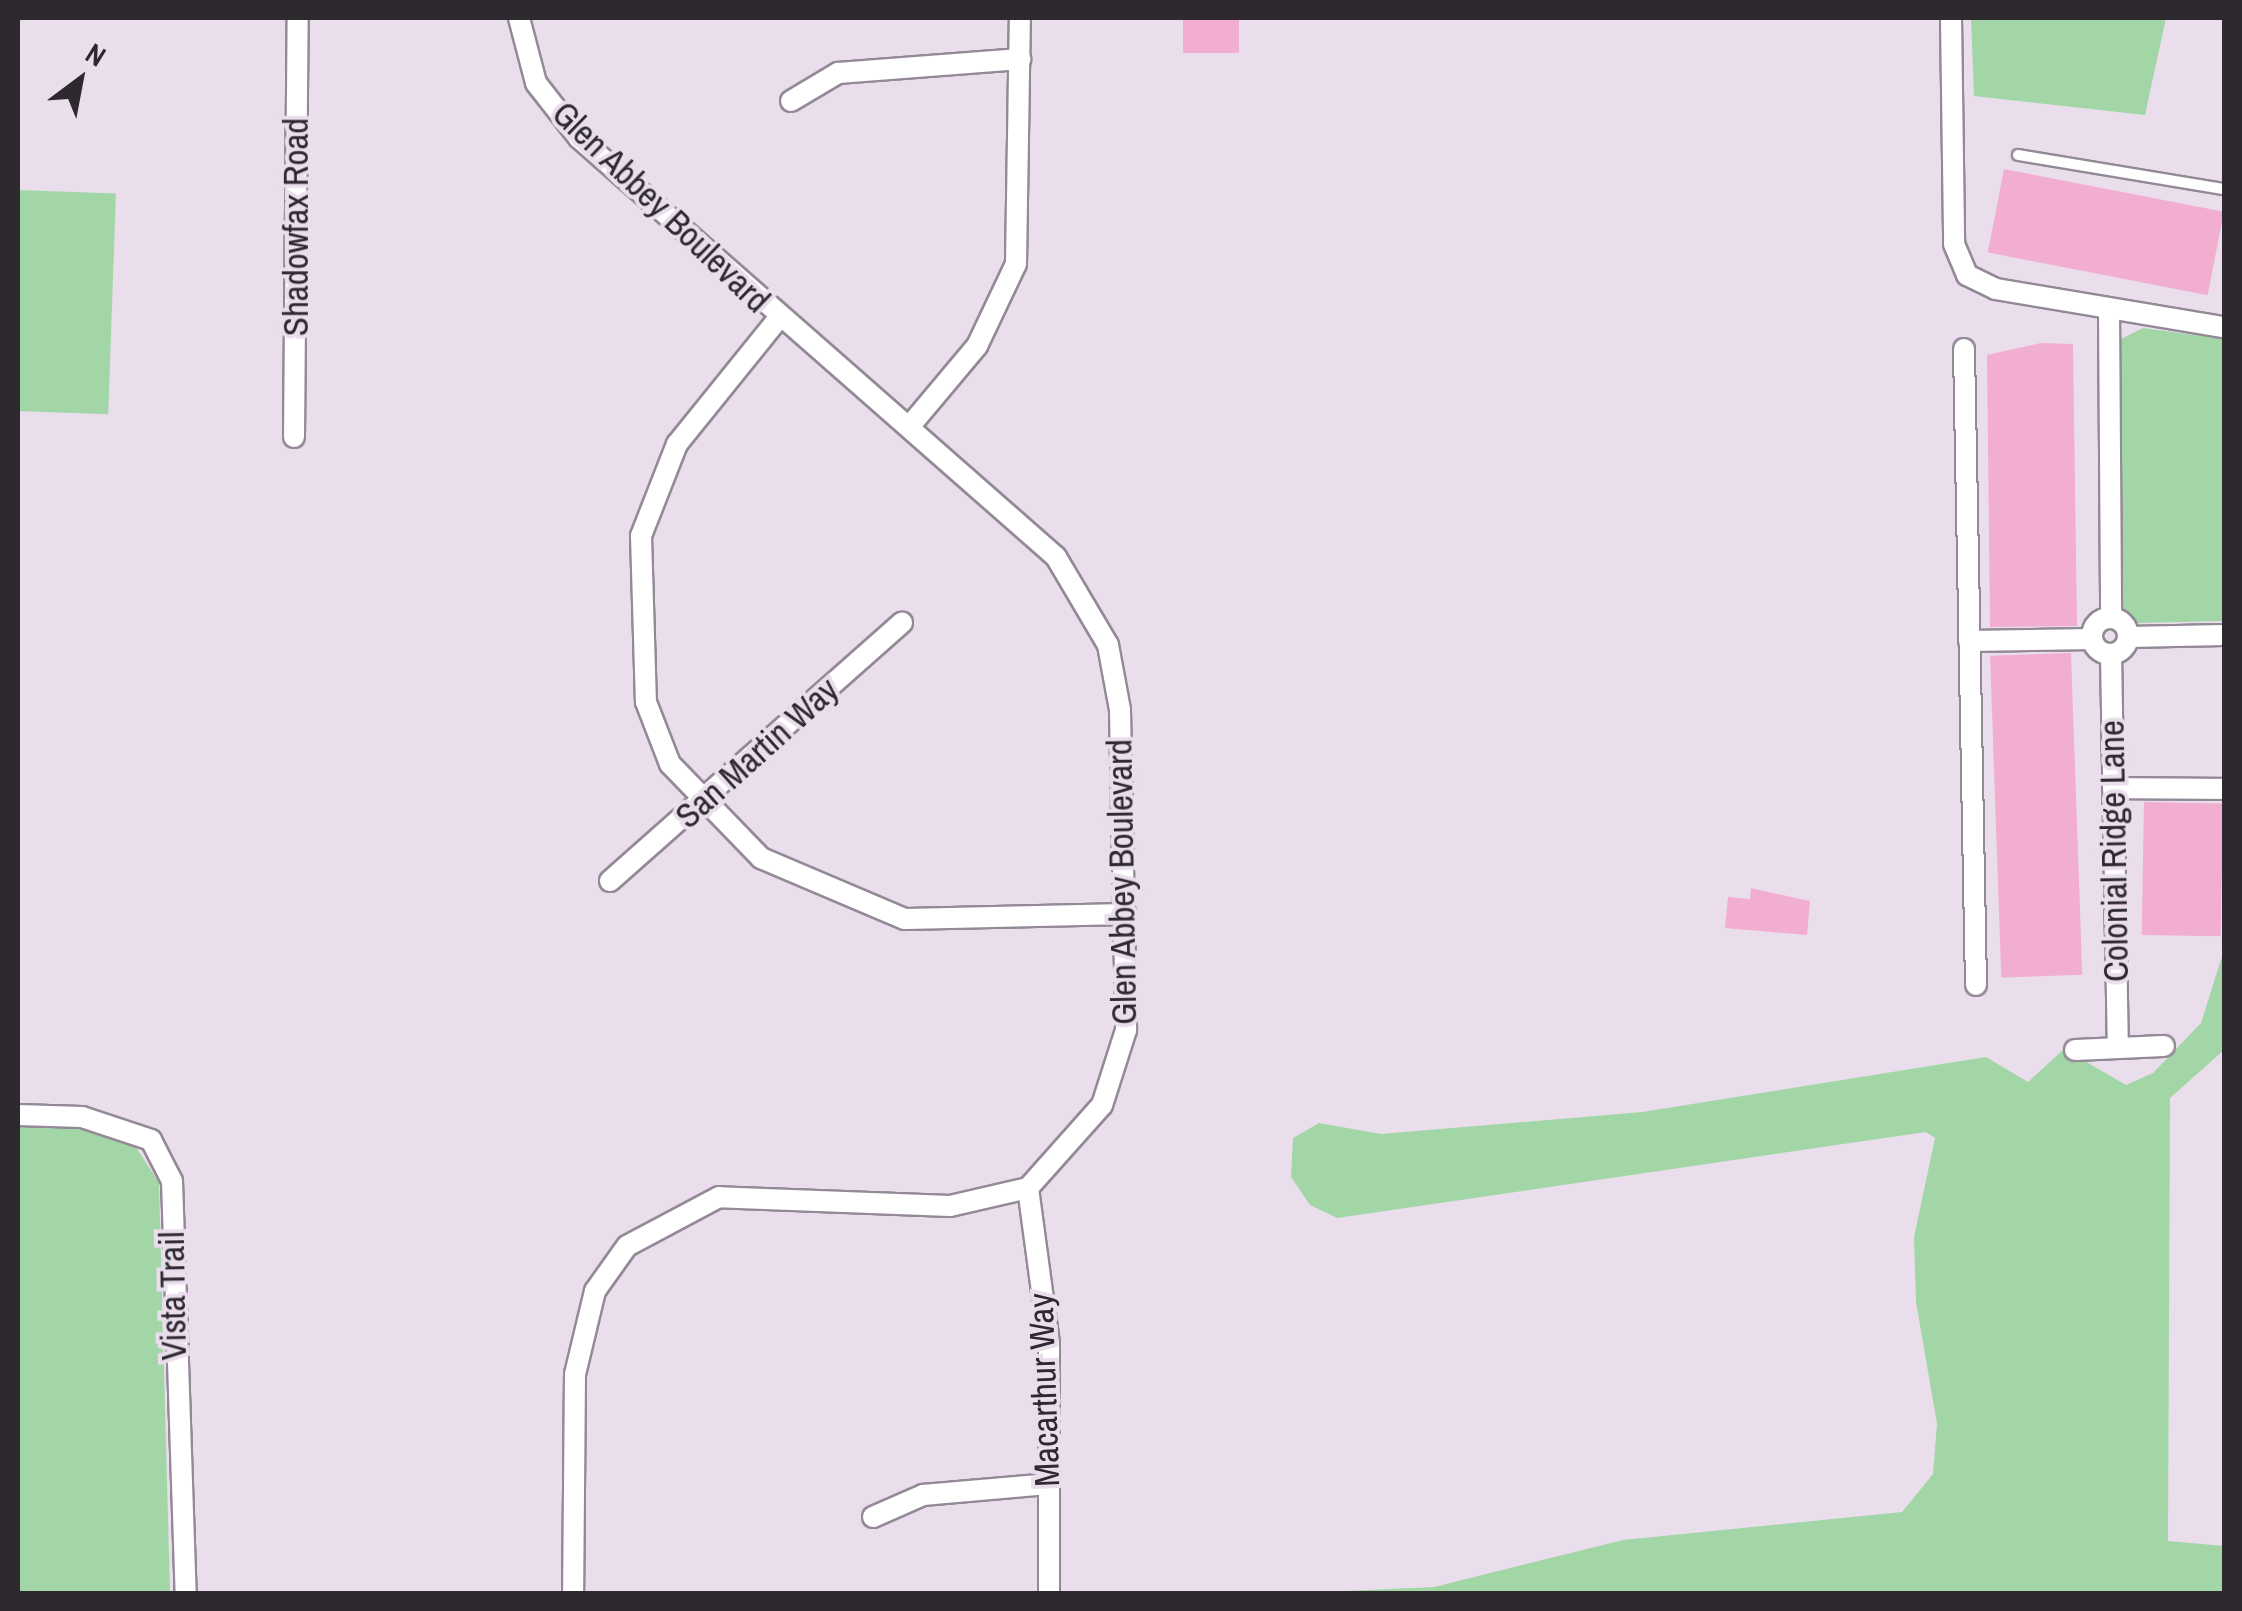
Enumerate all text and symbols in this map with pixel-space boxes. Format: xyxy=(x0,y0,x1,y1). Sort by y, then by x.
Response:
north arrow xyxy=(30,30,130,130)
text: N xyxy=(79,34,113,75)
street label: Glen Abbey Boulevard xyxy=(543,92,779,322)
street label: Shadowfax Road xyxy=(275,118,317,336)
street label: San Martin Way xyxy=(667,669,847,837)
street label: Colonial Ridge Lane xyxy=(2091,720,2137,982)
street label: Glen Abbey Boulevard xyxy=(1098,738,1146,1026)
street label: Vista Trail xyxy=(151,1231,195,1361)
street label: Macarthur Way xyxy=(1020,1293,1068,1487)

